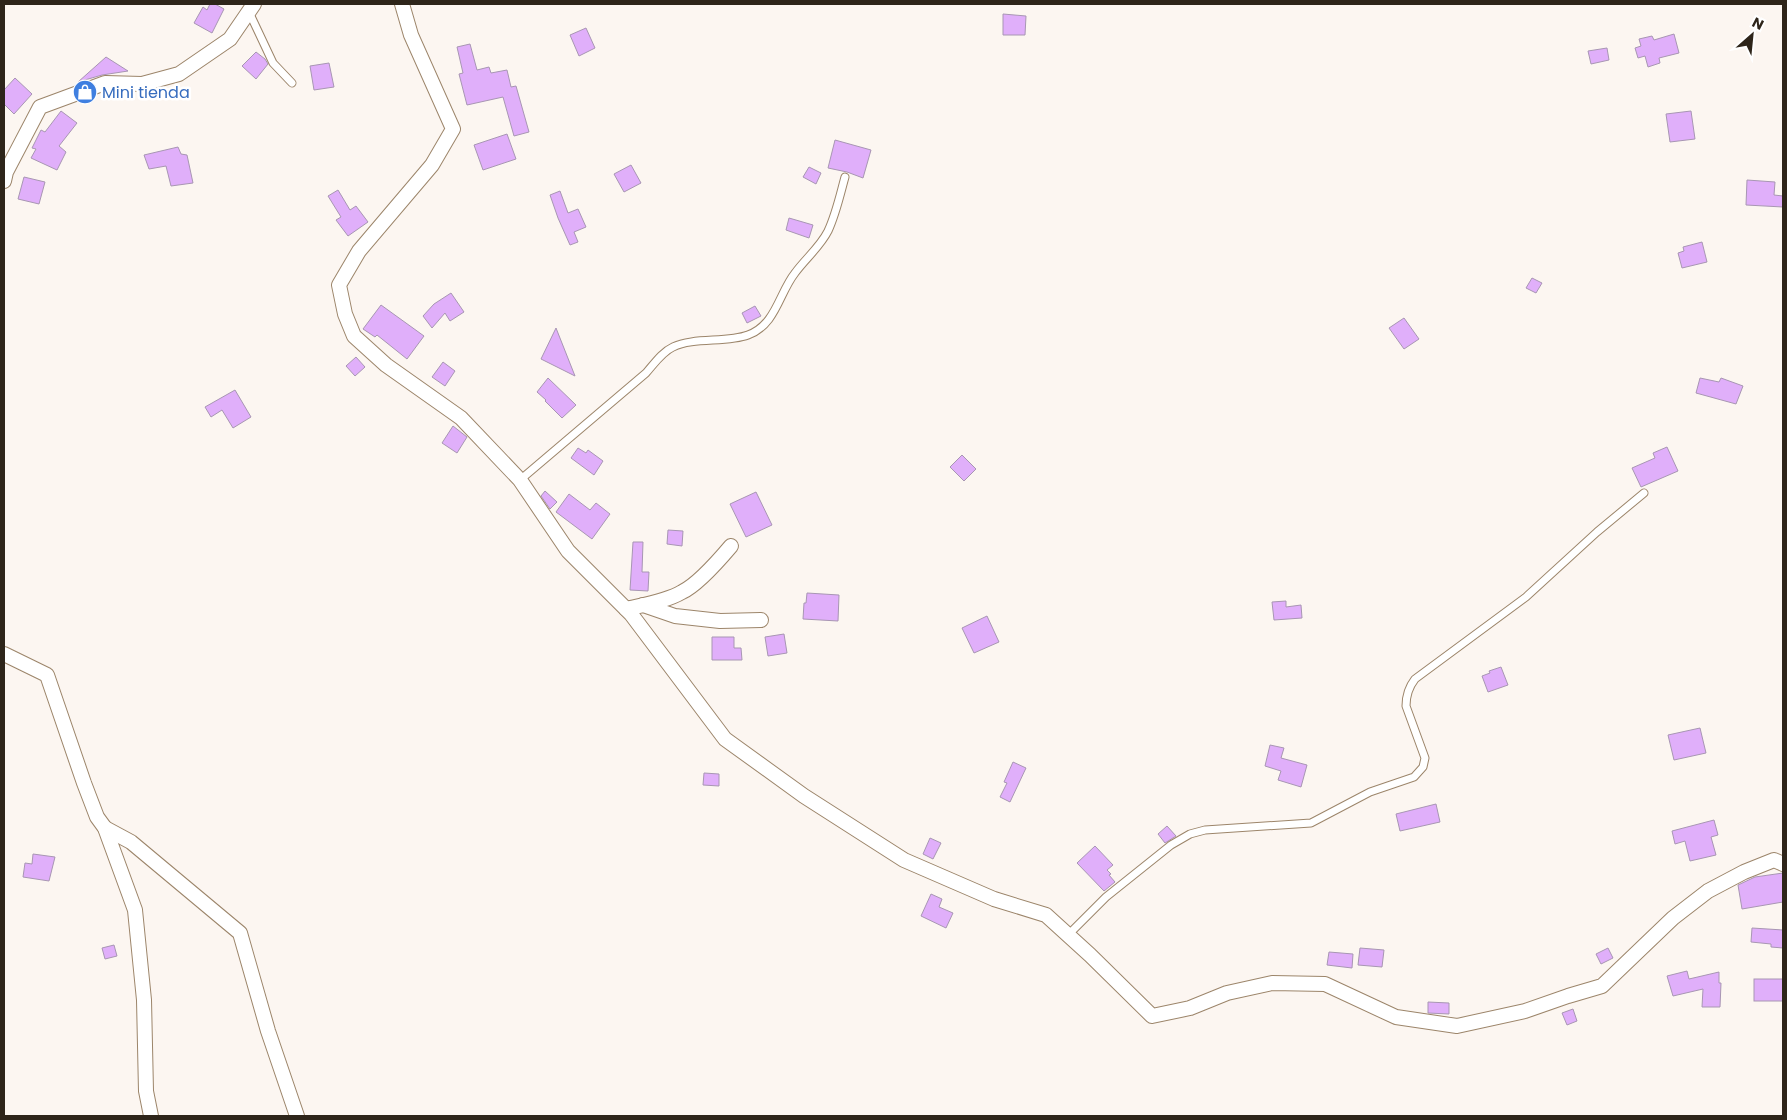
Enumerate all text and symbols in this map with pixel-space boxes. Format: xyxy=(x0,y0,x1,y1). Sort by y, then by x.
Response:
north arrow xyxy=(1727,10,1777,60)
text: N xyxy=(1749,12,1767,35)
shop icon: Mini tienda xyxy=(72,79,98,105)
place label: Mini tienda xyxy=(102,81,190,104)

